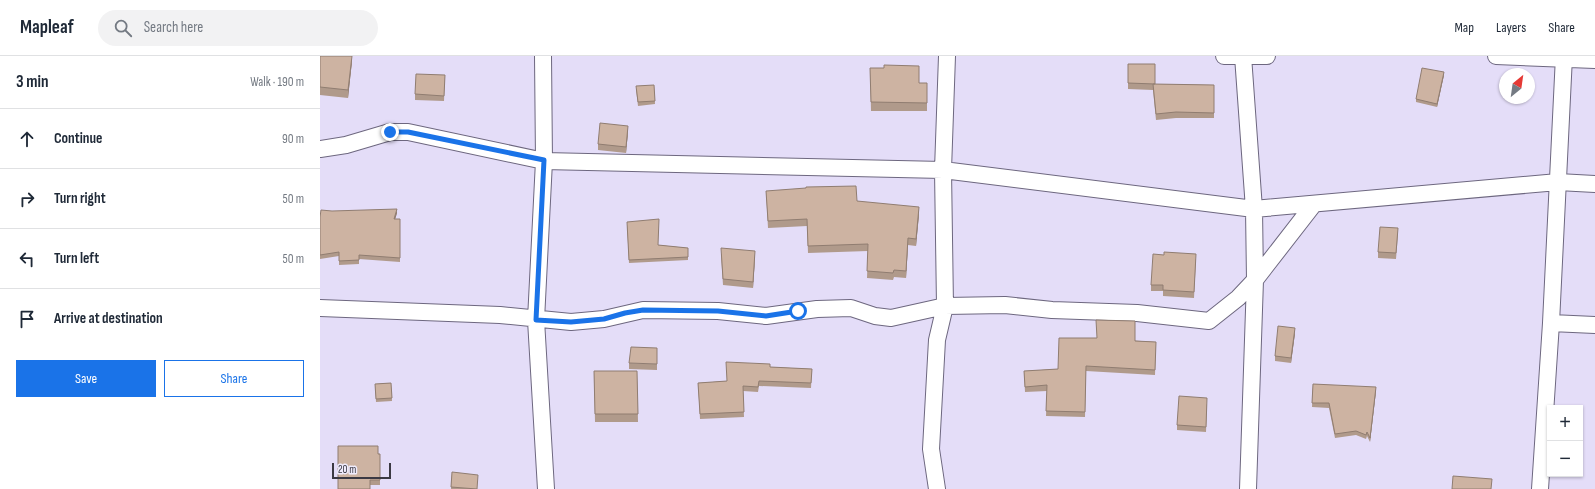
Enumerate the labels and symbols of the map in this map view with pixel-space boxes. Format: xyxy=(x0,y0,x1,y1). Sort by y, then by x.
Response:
north arrow xyxy=(1499,68,1535,104)
route end xyxy=(381,123,399,141)
route start xyxy=(789,302,807,320)
scale bar xyxy=(332,461,391,480)

